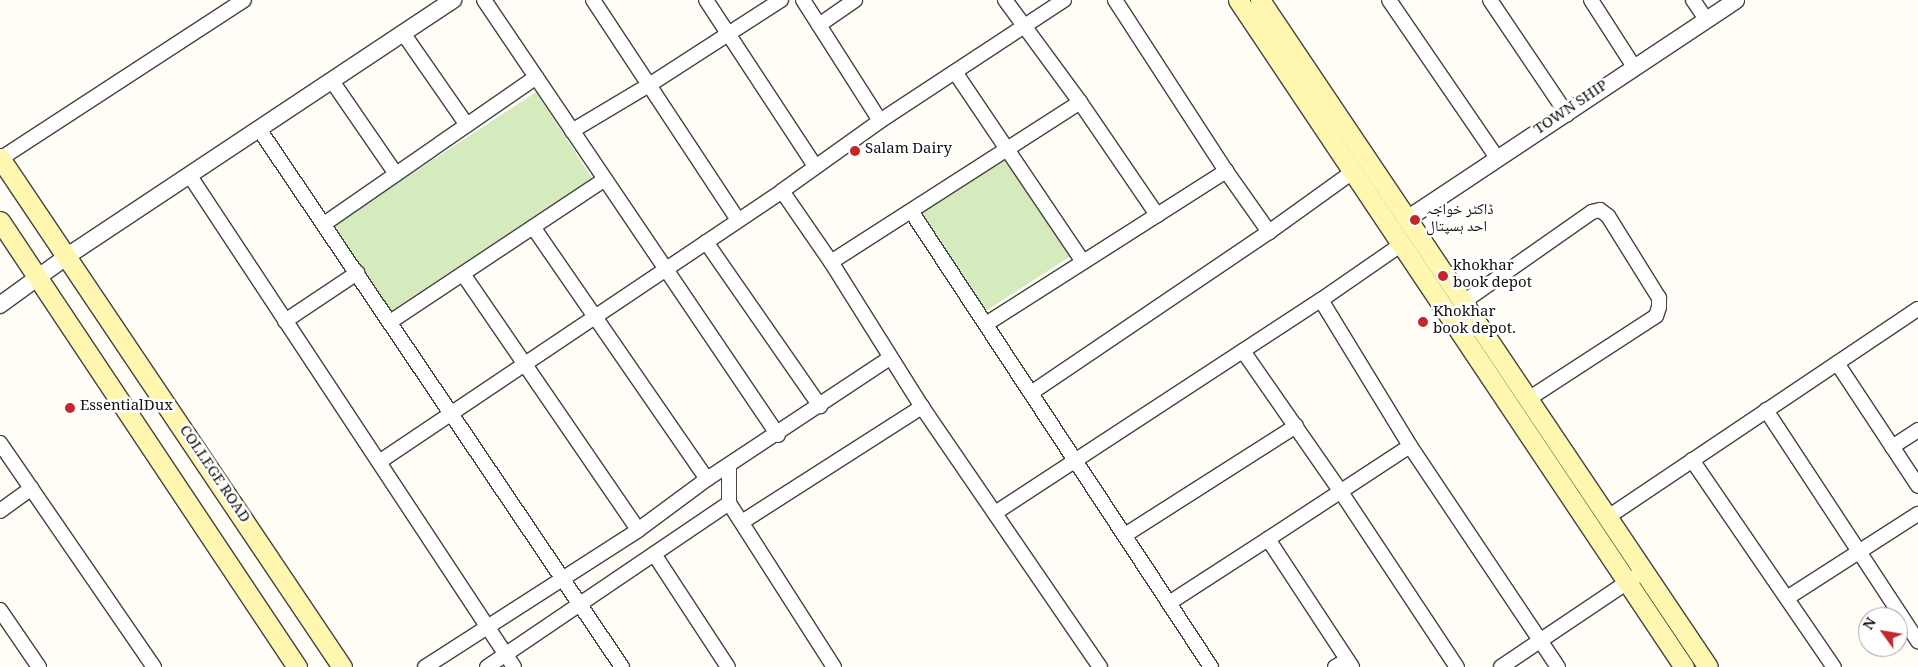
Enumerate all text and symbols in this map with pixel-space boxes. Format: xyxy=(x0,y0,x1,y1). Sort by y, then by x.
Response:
street label: TOWN SHIP xyxy=(1532,78,1612,140)
place label: Salam Dairy xyxy=(865,142,952,160)
marker: Salam Dairy xyxy=(849,145,861,157)
place label: ڈاکٹر خواجہ احد ہسپتال xyxy=(1426,202,1493,237)
marker: ڈاکٹر خواجہ احد ہسپتال xyxy=(1408,213,1422,227)
place label: khokhar book depot xyxy=(1453,258,1532,293)
marker: khokhar book depot xyxy=(1437,270,1449,282)
place label: Khokhar book depot. xyxy=(1433,304,1516,339)
marker: Khokhar book depot. xyxy=(1417,316,1429,328)
place label: EssentialDux xyxy=(80,399,173,417)
marker: EssentialDux xyxy=(64,402,76,414)
street label: COLLEGE ROAD xyxy=(174,423,252,527)
north arrow xyxy=(1858,607,1908,657)
text: N xyxy=(1858,614,1884,636)

